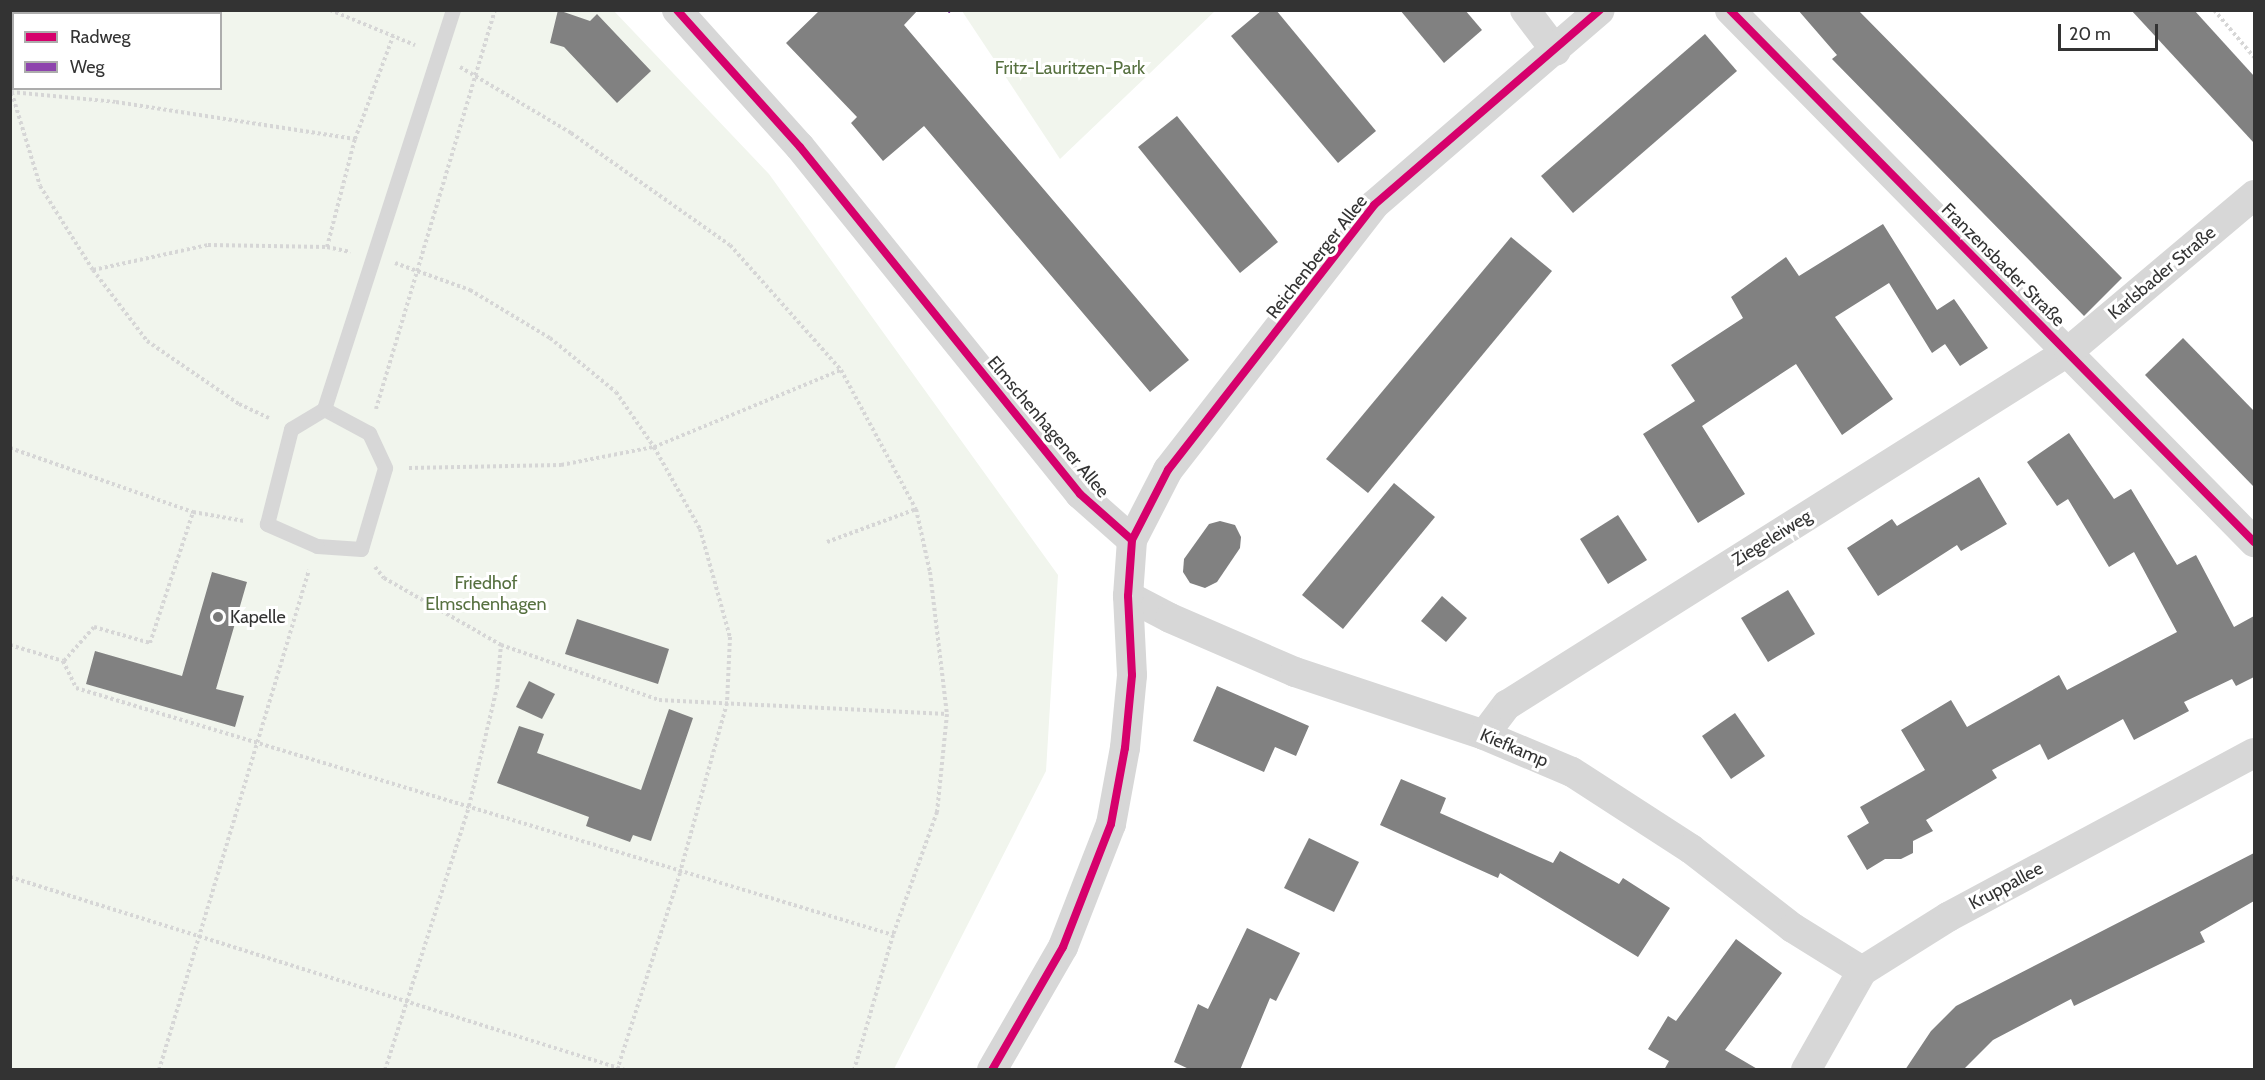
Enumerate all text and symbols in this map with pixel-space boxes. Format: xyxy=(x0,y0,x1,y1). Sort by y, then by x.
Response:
legend xyxy=(12,12,222,90)
scale bar xyxy=(2061,12,2162,50)
text: 20 m xyxy=(2069,23,2111,45)
text: Radweg xyxy=(70,26,131,48)
text: Weg xyxy=(70,56,105,78)
park label: Fritz-Lauritzen-Park xyxy=(995,57,1145,79)
street label: Reichenberger Allee xyxy=(1262,191,1372,323)
street label: Franzensbader Straße xyxy=(1937,199,2069,331)
street label: Karlsbader Straße xyxy=(2104,222,2220,324)
street label: Elmschenhagener Allee xyxy=(983,352,1113,502)
street label: Ziegeleiweg xyxy=(1728,505,1816,571)
park label: Friedhof Elmschenhagen xyxy=(425,573,547,616)
place label: Kapelle xyxy=(230,606,286,628)
marker: Kapelle xyxy=(211,610,225,624)
street label: Kiefkamp xyxy=(1477,724,1551,772)
street label: Kruppallee xyxy=(1965,857,2047,915)

